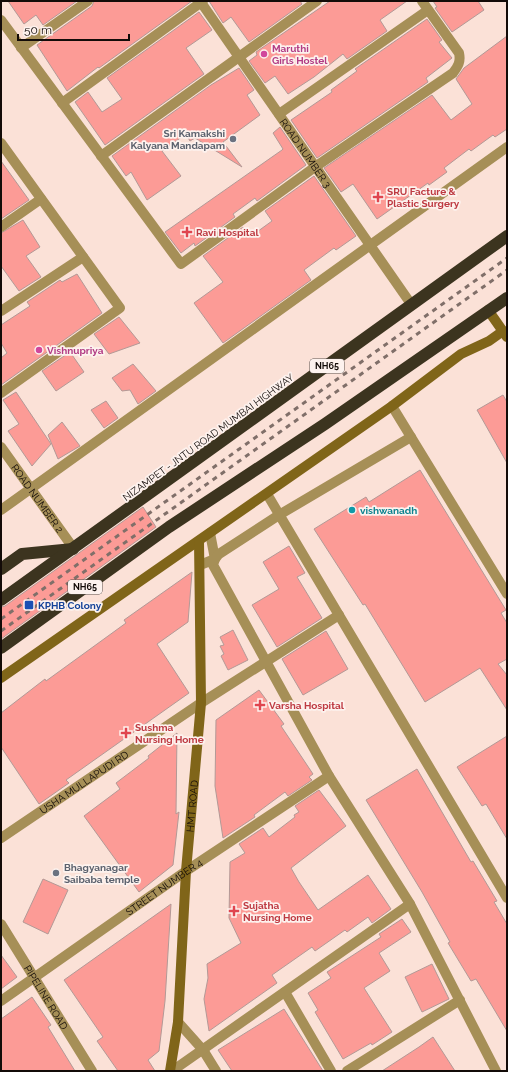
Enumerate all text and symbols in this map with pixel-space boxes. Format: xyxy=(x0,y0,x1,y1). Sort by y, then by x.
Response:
scale bar xyxy=(18,16,129,42)
text: 50 m xyxy=(24,23,52,37)
place label: Maruthi Girls Hostel xyxy=(272,43,328,66)
marker: Maruthi Girls Hostel xyxy=(259,49,269,59)
street label: ROAD NUMBER 3 xyxy=(277,116,333,190)
place label: Sri Kamakshi Kalyana Mandapam xyxy=(130,128,225,151)
marker: Sri Kamakshi Kalyana Mandapam xyxy=(228,134,238,144)
place label: SRU Facture & Plastic Surgery xyxy=(387,186,460,209)
marker: SRU Facture & Plastic Surgery xyxy=(372,191,384,203)
marker: Ravi Hospital xyxy=(181,226,193,238)
place label: Ravi Hospital xyxy=(196,227,259,238)
marker: Vishnupriya xyxy=(34,345,44,355)
place label: Vishnupriya xyxy=(47,345,104,356)
road number: NH65 xyxy=(310,359,344,373)
street label: NIZAMPET - JNTU ROAD MUMBAI HIGHWAY xyxy=(121,371,296,503)
street label: ROAD NUMBER 2 xyxy=(9,462,65,535)
marker: vishwanadh xyxy=(347,505,357,515)
place label: vishwanadh xyxy=(360,505,417,516)
road number: NH65 xyxy=(68,580,102,594)
marker: KPHB Colony xyxy=(23,599,35,611)
place label: KPHB Colony xyxy=(38,600,102,611)
marker: Varsha Hospital xyxy=(254,699,266,711)
place label: Varsha Hospital xyxy=(269,700,345,711)
place label: Sushma Nursing Home xyxy=(135,722,204,745)
marker: Sushma Nursing Home xyxy=(120,727,132,739)
street label: USHA MULLAPUDI RD xyxy=(38,749,131,816)
street label: HMT ROAD xyxy=(184,780,200,833)
street label: STREET NUMBER 4 xyxy=(124,856,205,918)
place label: Bhagyanagar Saibaba temple xyxy=(64,862,140,885)
marker: Bhagyanagar Saibaba temple xyxy=(51,868,61,878)
place label: Sujatha Nursing Home xyxy=(243,900,312,923)
marker: Sujatha Nursing Home xyxy=(228,905,240,917)
street label: PIPELINE ROAD xyxy=(22,963,70,1032)

